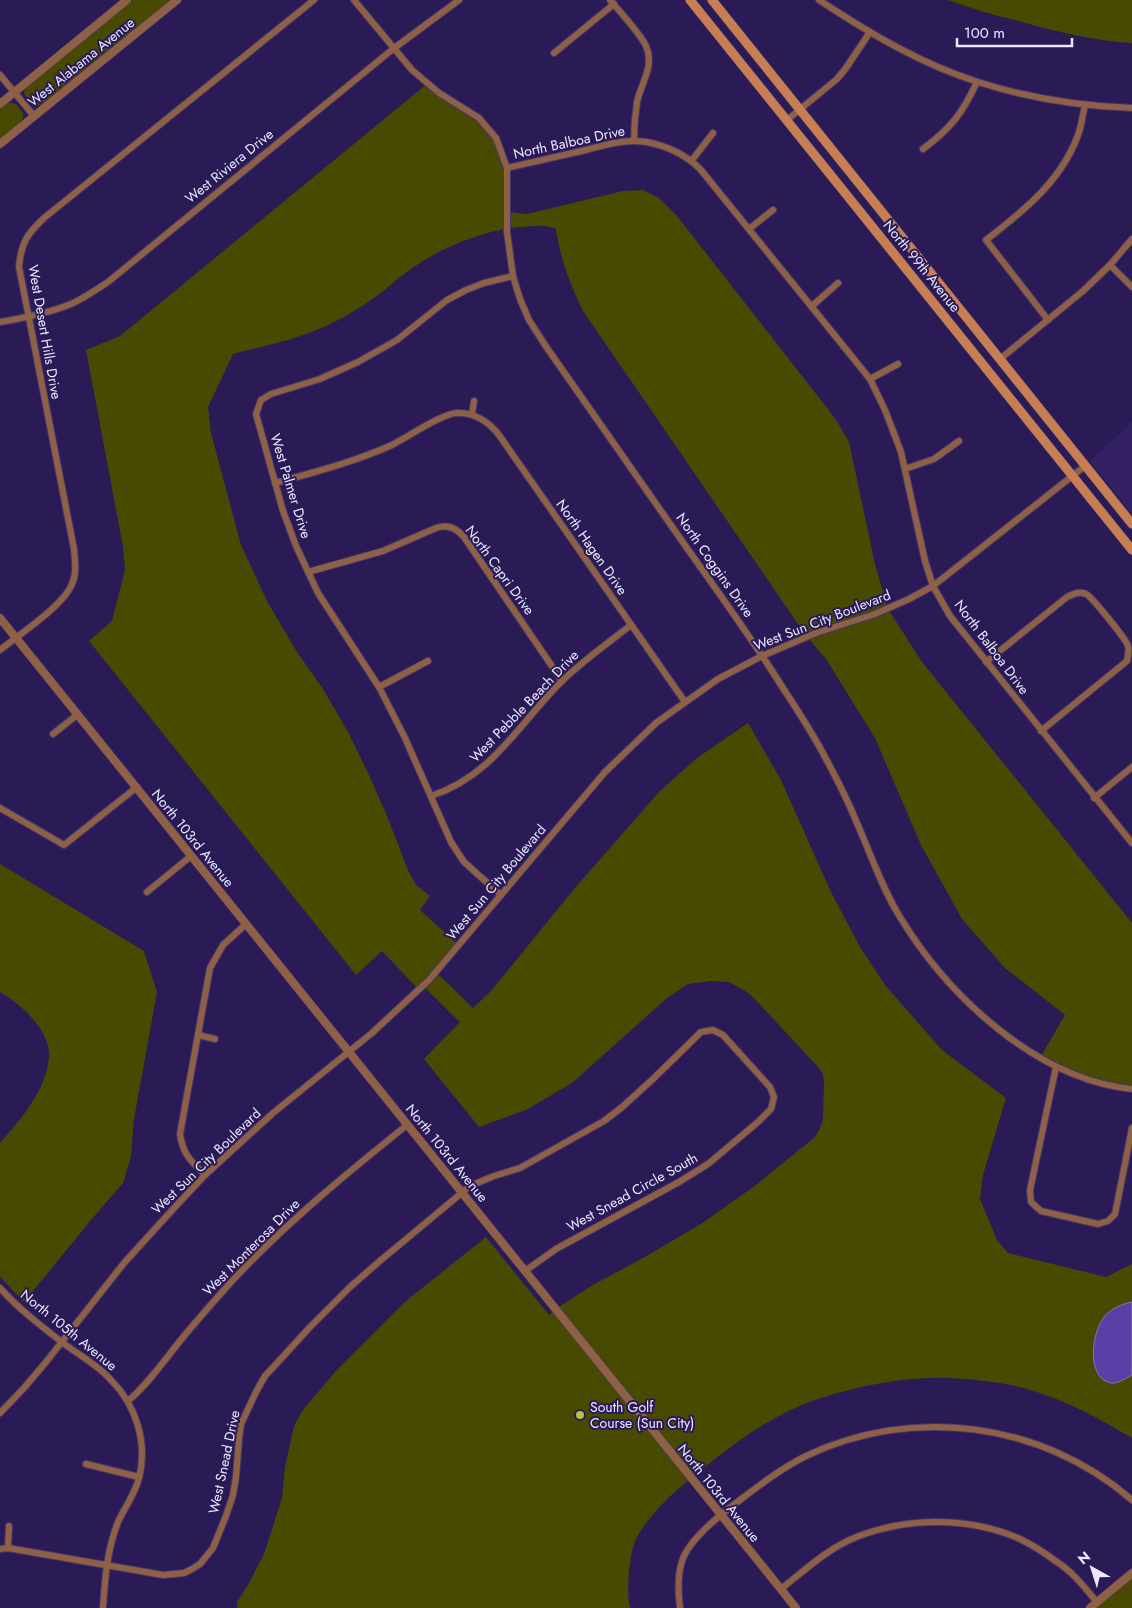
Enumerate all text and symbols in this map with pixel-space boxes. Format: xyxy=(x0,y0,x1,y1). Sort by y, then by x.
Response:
street label: West Alabama Avenue xyxy=(23,13,139,111)
scale bar xyxy=(957,15,1072,47)
text: 100 m xyxy=(964,22,1005,44)
street label: North Balboa Drive xyxy=(511,120,627,164)
street label: West Riviera Drive xyxy=(181,124,277,208)
street label: North 99th Avenue xyxy=(879,216,965,316)
street label: West Desert Hills Drive xyxy=(23,263,67,401)
street label: West Palmer Drive xyxy=(266,431,316,541)
street label: North Hagen Drive xyxy=(551,495,633,599)
street label: North Coggins Drive xyxy=(671,509,759,621)
street label: North Capri Drive xyxy=(461,521,539,619)
street label: West Sun City Boulevard xyxy=(751,585,893,655)
street label: North Balboa Drive xyxy=(950,596,1034,698)
street label: West Pebble Beach Drive xyxy=(465,645,583,767)
street label: North 103rd Avenue xyxy=(147,785,239,891)
street label: West Sun City Boulevard xyxy=(442,820,550,944)
street label: North 103rd Avenue xyxy=(401,1100,493,1206)
street label: West Sun City Boulevard xyxy=(147,1103,265,1219)
street label: West Snead Circle South xyxy=(563,1148,701,1236)
street label: West Monterosa Drive xyxy=(198,1194,304,1300)
street label: North 105th Avenue xyxy=(16,1285,122,1375)
place label: South Golf Course (Sun City) xyxy=(590,1397,694,1433)
street label: West Snead Drive xyxy=(203,1408,245,1516)
marker: South Golf Course (Sun City) xyxy=(574,1409,586,1421)
street label: North 103rd Avenue xyxy=(673,1440,765,1546)
north arrow xyxy=(1067,1543,1117,1593)
text: N xyxy=(1073,1547,1094,1569)

